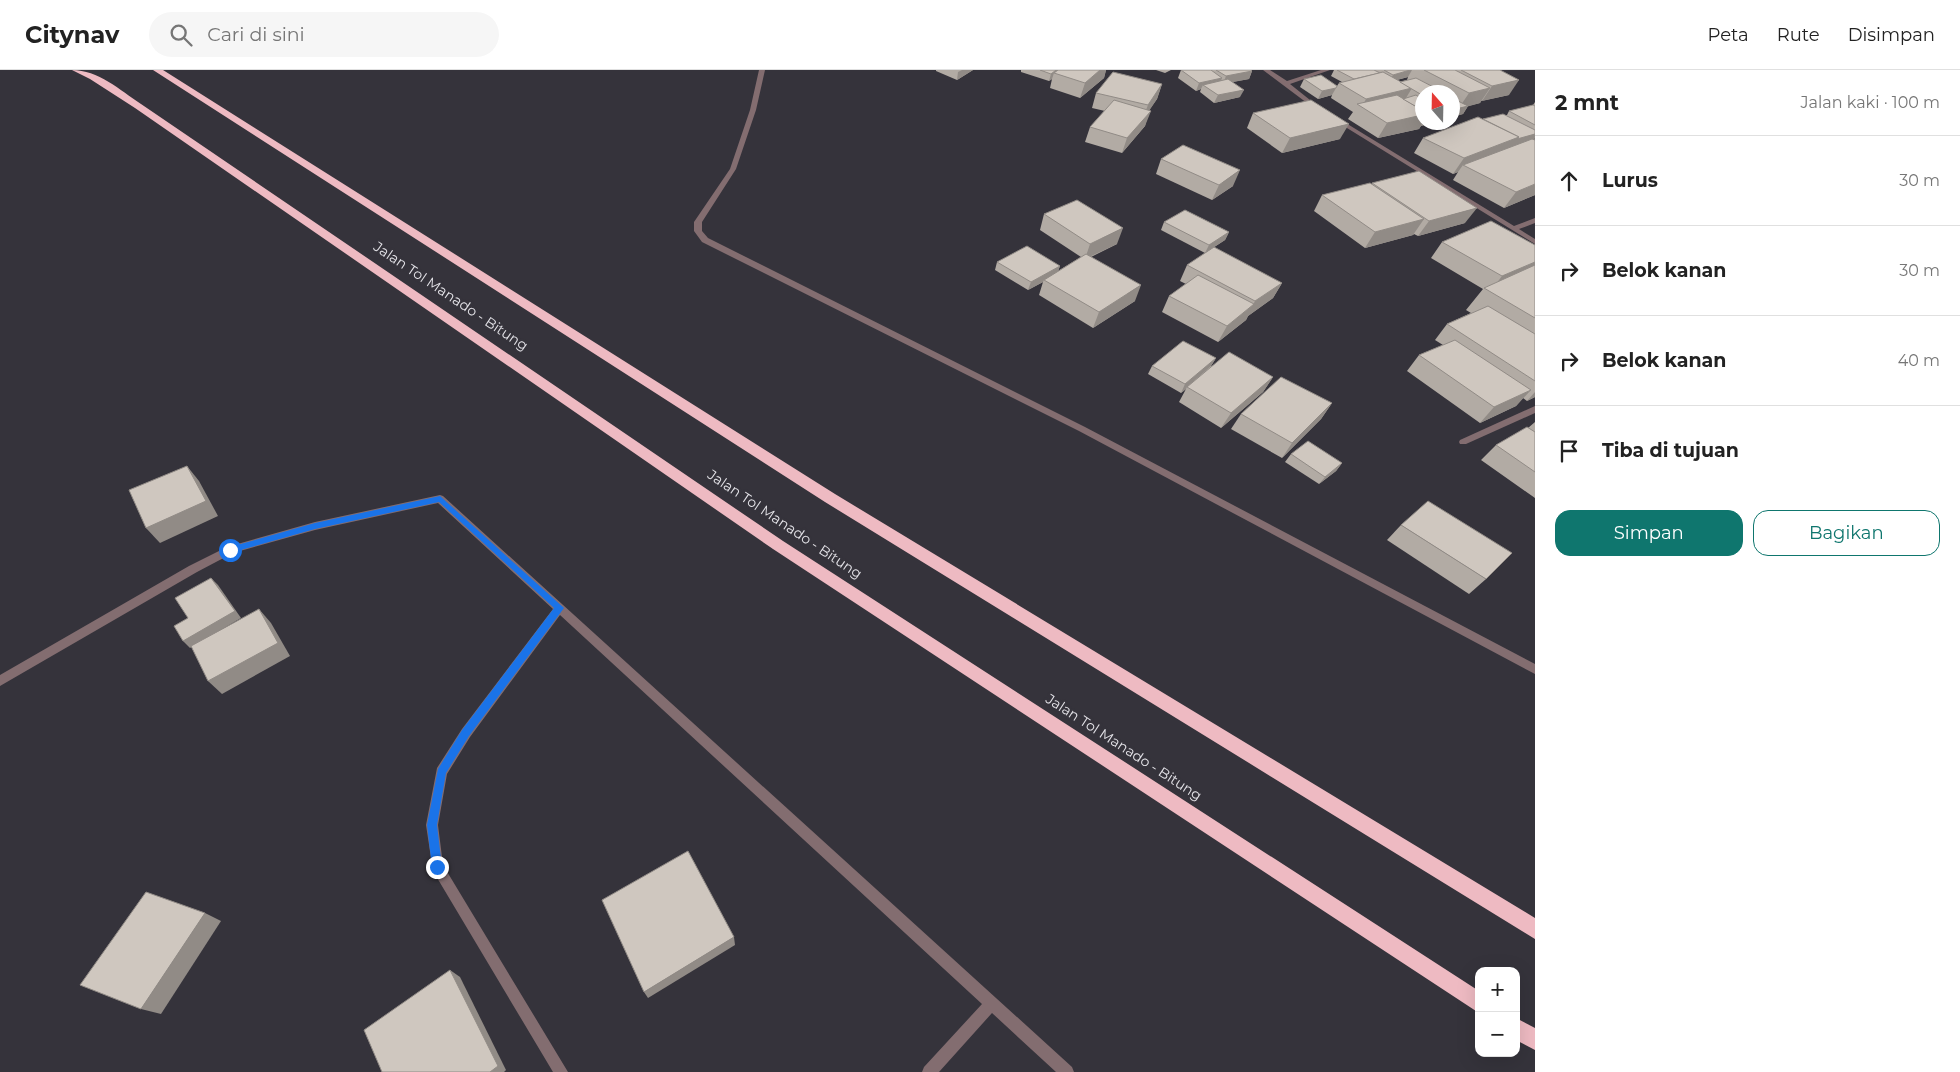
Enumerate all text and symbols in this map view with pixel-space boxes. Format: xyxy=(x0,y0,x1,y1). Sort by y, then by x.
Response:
search box xyxy=(149,12,499,57)
text: Citynav xyxy=(25,20,119,49)
icon: search xyxy=(167,21,195,49)
text: Cari di sini xyxy=(207,23,305,46)
text: Peta xyxy=(1708,24,1749,46)
text: Rute xyxy=(1777,24,1820,46)
text: Disimpan xyxy=(1848,24,1935,46)
north arrow xyxy=(1415,85,1460,130)
text: 2 mnt xyxy=(1555,90,1619,115)
text: Jalan kaki · 100 m xyxy=(1801,93,1940,112)
icon: ahead xyxy=(1555,167,1583,195)
text: Lurus xyxy=(1602,169,1658,192)
text: 30 m xyxy=(1899,171,1940,190)
street label: Jalan Tol Manado - Bitung xyxy=(369,237,532,355)
icon: right xyxy=(1555,257,1583,285)
text: Belok kanan xyxy=(1602,259,1726,282)
text: 30 m xyxy=(1899,261,1940,280)
icon: right xyxy=(1555,347,1583,375)
text: Belok kanan xyxy=(1602,349,1726,372)
text: 40 m xyxy=(1898,351,1940,370)
icon: arrive xyxy=(1555,437,1583,465)
text: Tiba di tujuan xyxy=(1602,439,1739,462)
street label: Jalan Tol Manado - Bitung xyxy=(703,465,866,583)
button: Simpan xyxy=(1555,510,1743,556)
button: Bagikan xyxy=(1753,510,1940,556)
route start xyxy=(219,539,242,562)
street label: Jalan Tol Manado - Bitung xyxy=(1042,689,1205,804)
route end xyxy=(426,856,449,879)
map controls xyxy=(1475,967,1520,1057)
button: + xyxy=(1475,967,1520,1012)
button: − xyxy=(1475,1012,1520,1057)

